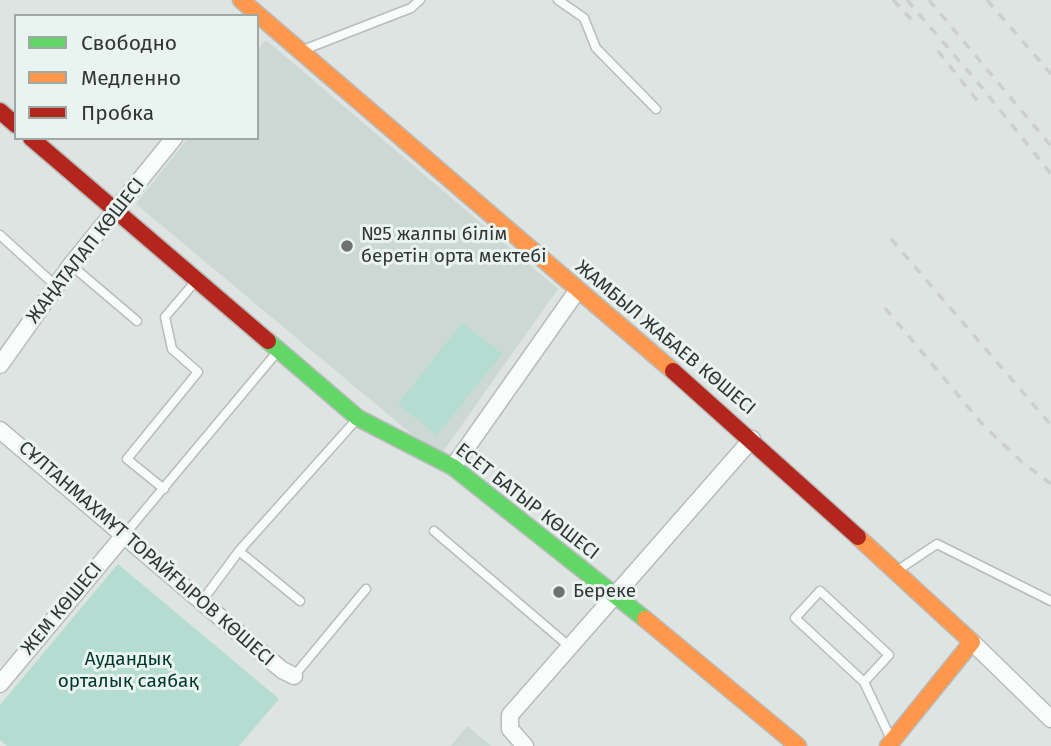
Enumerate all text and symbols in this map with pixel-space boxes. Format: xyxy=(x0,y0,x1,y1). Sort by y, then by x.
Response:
legend xyxy=(14,14,259,140)
text: Свободно xyxy=(81,30,177,56)
text: Медленно xyxy=(81,65,181,91)
text: Пробка xyxy=(81,100,154,126)
street label: ЖАҢАТАЛАП КӨШЕСІ xyxy=(22,174,150,328)
place label: №5 жалпы білім беретін орта мектебі xyxy=(361,224,547,268)
marker: №5 жалпы білім беретін орта мектебі xyxy=(339,238,355,254)
street label: ЖАМБЫЛ ЖАБАЕВ КӨШЕСІ xyxy=(570,256,760,420)
street label: СҰЛТАНМАХМҰТ ТОРАЙҒЫРОВ КӨШЕСІ xyxy=(13,437,279,671)
street label: ЕСЕТ БАТЫР КӨШЕСІ xyxy=(451,439,603,565)
street label: ЖЕМ КӨШЕСІ xyxy=(17,558,107,660)
place label: Береке xyxy=(573,581,636,603)
marker: Береке xyxy=(551,584,567,600)
park label: Аудандық орталық саябақ xyxy=(58,649,198,693)

